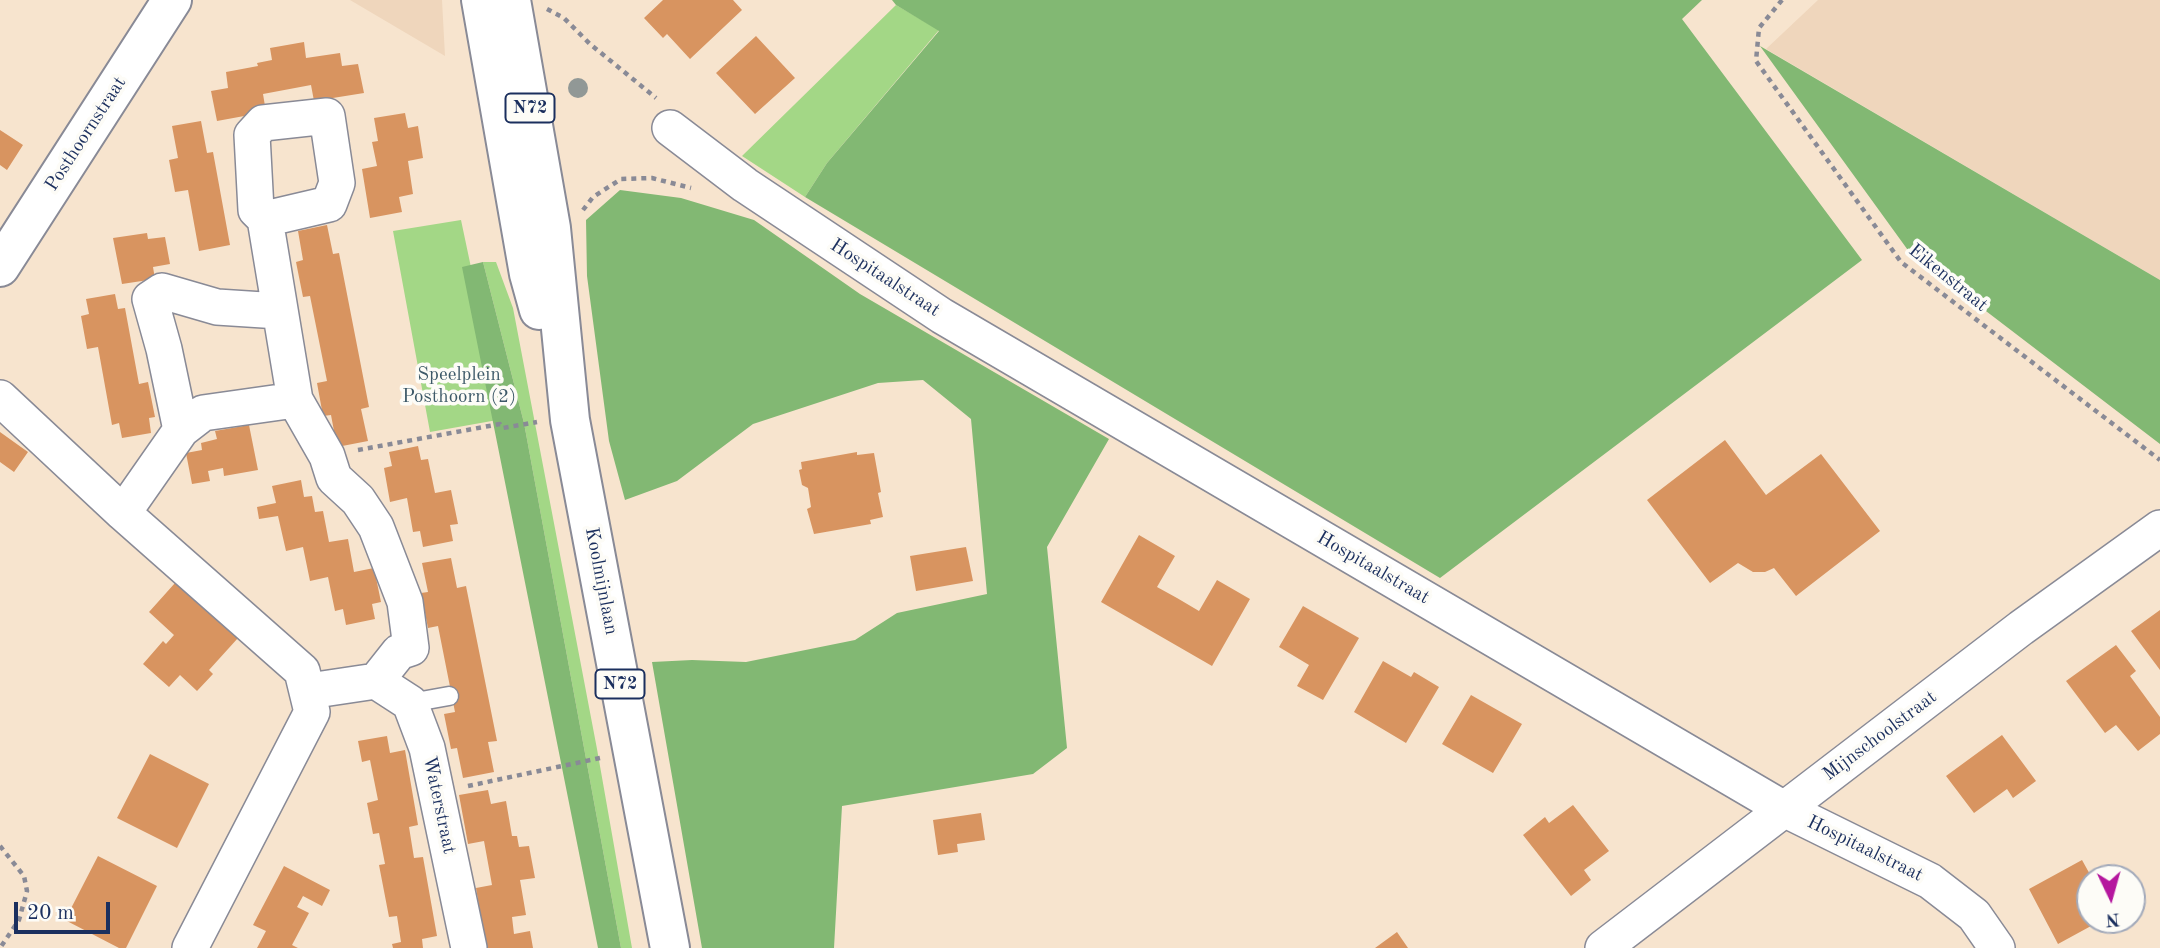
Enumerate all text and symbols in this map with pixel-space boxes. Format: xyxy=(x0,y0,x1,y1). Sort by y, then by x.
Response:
street label: Posthoornstraat xyxy=(41,73,131,195)
road number: N72 xyxy=(505,94,554,122)
street label: Hospitaalstraat xyxy=(826,234,944,322)
street label: Eikenstraat xyxy=(1904,239,1992,317)
park label: Speelplein Posthoorn (2) xyxy=(402,364,516,408)
street label: Koolmijnlaan xyxy=(579,525,623,637)
street label: Hospitaalstraat xyxy=(1313,527,1433,609)
road number: N72 xyxy=(596,670,644,698)
street label: Mijnschoolstraat xyxy=(1819,686,1941,786)
street label: Waterstraat xyxy=(418,754,460,856)
street label: Hospitaalstraat xyxy=(1803,811,1927,887)
north arrow xyxy=(2076,864,2146,934)
scale bar xyxy=(18,888,114,932)
text: 20 m xyxy=(27,903,74,924)
text: N xyxy=(2105,908,2121,929)

